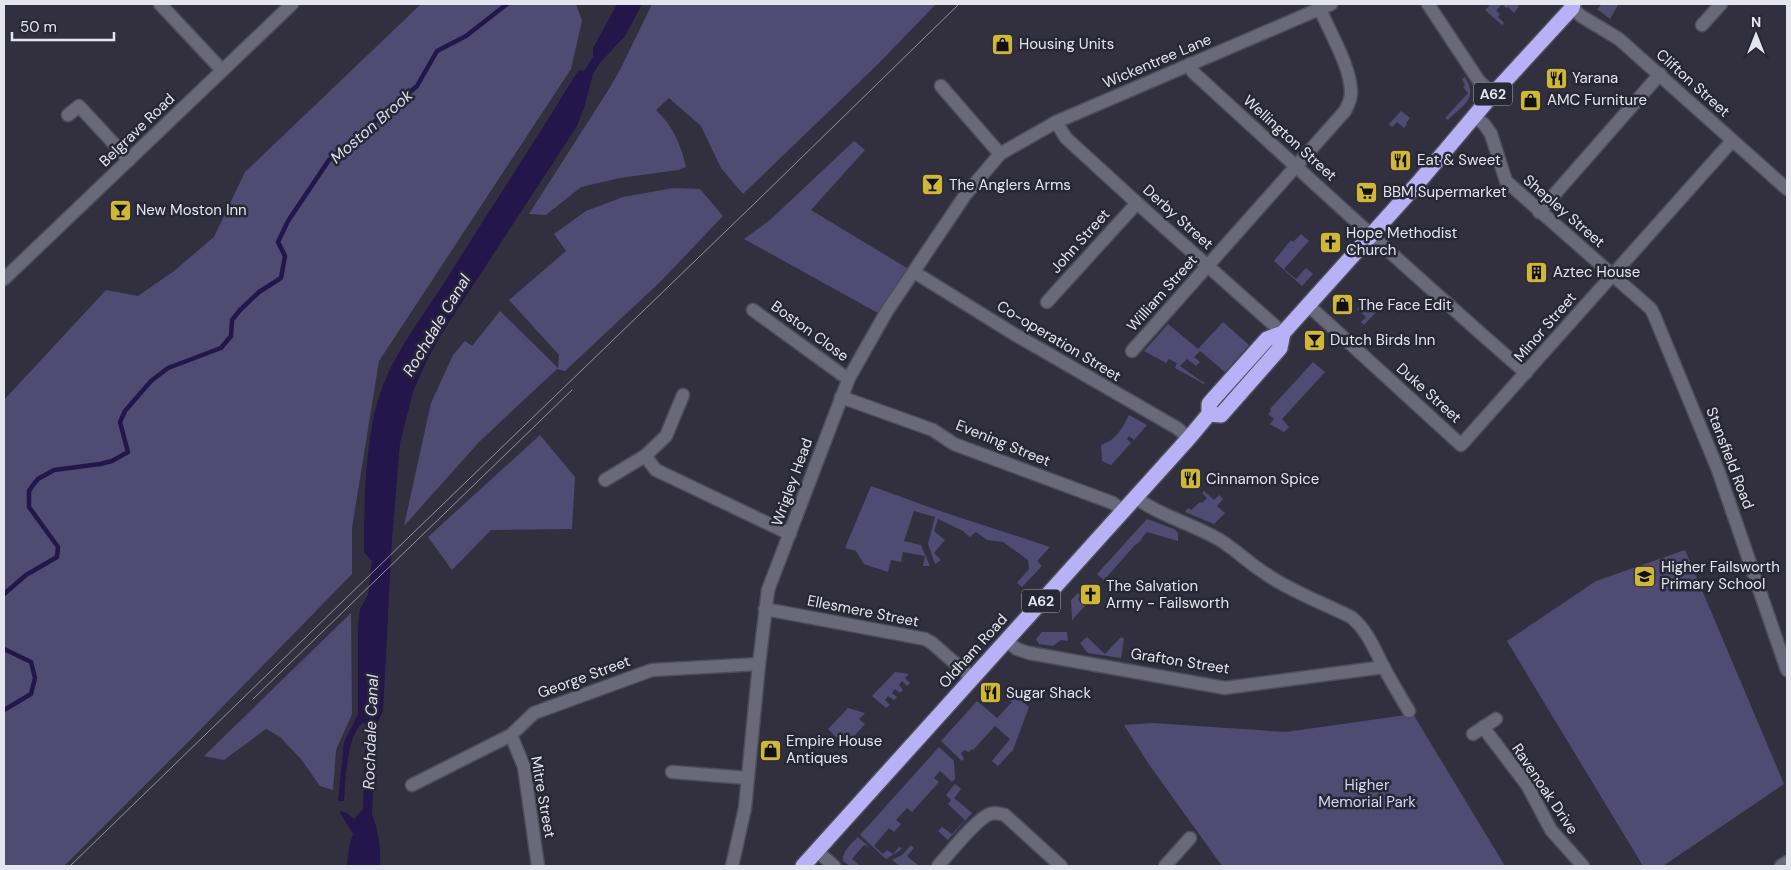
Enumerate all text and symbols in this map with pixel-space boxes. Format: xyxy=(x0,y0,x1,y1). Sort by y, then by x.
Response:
scale bar xyxy=(12,10,115,42)
north arrow xyxy=(1731,10,1781,60)
text: N xyxy=(1751,13,1761,31)
text: 50 m xyxy=(20,17,57,37)
street label: Wickentree Lane xyxy=(1100,29,1214,93)
shop icon: Housing Units xyxy=(991,32,1015,56)
place label: Housing Units xyxy=(1019,34,1114,54)
street label: Clifton Street xyxy=(1652,45,1734,121)
restaurant icon: Yarana xyxy=(1544,66,1568,90)
place label: Yarana xyxy=(1572,68,1618,88)
road number: A62 xyxy=(1474,82,1512,106)
water label: Moston Brook xyxy=(326,84,418,168)
shop icon: AMC Furniture xyxy=(1519,88,1543,112)
street label: Belgrave Road xyxy=(95,89,179,171)
place label: AMC Furniture xyxy=(1547,90,1647,110)
street label: Wellington Street xyxy=(1239,91,1341,185)
restaurant icon: Eat & Sweet xyxy=(1389,148,1413,172)
place label: Eat & Sweet xyxy=(1417,150,1501,170)
street label: Shepley Street xyxy=(1519,170,1609,252)
bar icon: The Anglers Arms xyxy=(921,173,945,197)
place label: The Anglers Arms xyxy=(949,175,1071,195)
street label: Derby Street xyxy=(1139,180,1217,254)
supermarket icon: BBM Supermarket xyxy=(1355,180,1379,204)
place label: BBM Supermarket xyxy=(1383,182,1507,202)
bar icon: New Moston Inn xyxy=(108,198,132,222)
place label: New Moston Inn xyxy=(136,200,247,220)
street label: John Street xyxy=(1046,204,1114,277)
place label: Hope Methodist Church xyxy=(1346,223,1457,260)
church icon: Hope Methodist Church xyxy=(1318,230,1342,254)
street label: William Street xyxy=(1122,250,1202,336)
building icon: Aztec House xyxy=(1525,260,1549,284)
place label: Aztec House xyxy=(1553,262,1640,282)
water label: Rochdale Canal xyxy=(398,270,475,380)
street label: Minor Street xyxy=(1509,288,1581,366)
shop icon: The Face Edit xyxy=(1330,293,1354,317)
place label: The Face Edit xyxy=(1358,295,1452,315)
street label: Boston Close xyxy=(767,296,853,366)
street label: Co-operation Street xyxy=(993,296,1125,386)
bar icon: Dutch Birds Inn xyxy=(1302,328,1326,352)
place label: Dutch Birds Inn xyxy=(1330,330,1435,350)
street label: Duke Street xyxy=(1392,358,1466,428)
street label: Stansfield Road xyxy=(1701,404,1759,512)
street label: Evening Street xyxy=(953,415,1053,471)
street label: Wrigley Head xyxy=(767,435,817,529)
restaurant icon: Cinnamon Spice xyxy=(1178,467,1202,491)
place label: Cinnamon Spice xyxy=(1206,469,1319,489)
place label: Higher Failsworth Primary School xyxy=(1661,557,1780,594)
school or university icon: Higher Failsworth Primary School xyxy=(1633,564,1657,588)
place label: The Salvation Army - Failsworth xyxy=(1106,576,1229,613)
church icon: The Salvation Army - Failsworth xyxy=(1078,583,1102,607)
street label: Ellesmere Street xyxy=(805,590,921,632)
road number: A62 xyxy=(1022,590,1060,612)
street label: Oldham Road xyxy=(934,610,1012,692)
street label: Grafton Street xyxy=(1129,643,1231,679)
street label: George Street xyxy=(535,651,633,703)
water label: Rochdale Canal xyxy=(358,674,383,790)
restaurant icon: Sugar Shack xyxy=(978,681,1002,705)
place label: Sugar Shack xyxy=(1006,683,1091,703)
place label: Empire House Antiques xyxy=(786,731,882,768)
shop icon: Empire House Antiques xyxy=(758,738,782,762)
street label: Ravenoak Drive xyxy=(1507,740,1583,838)
street label: Mitre Street xyxy=(526,755,560,839)
park label: Higher Memorial Park xyxy=(1318,775,1416,812)

